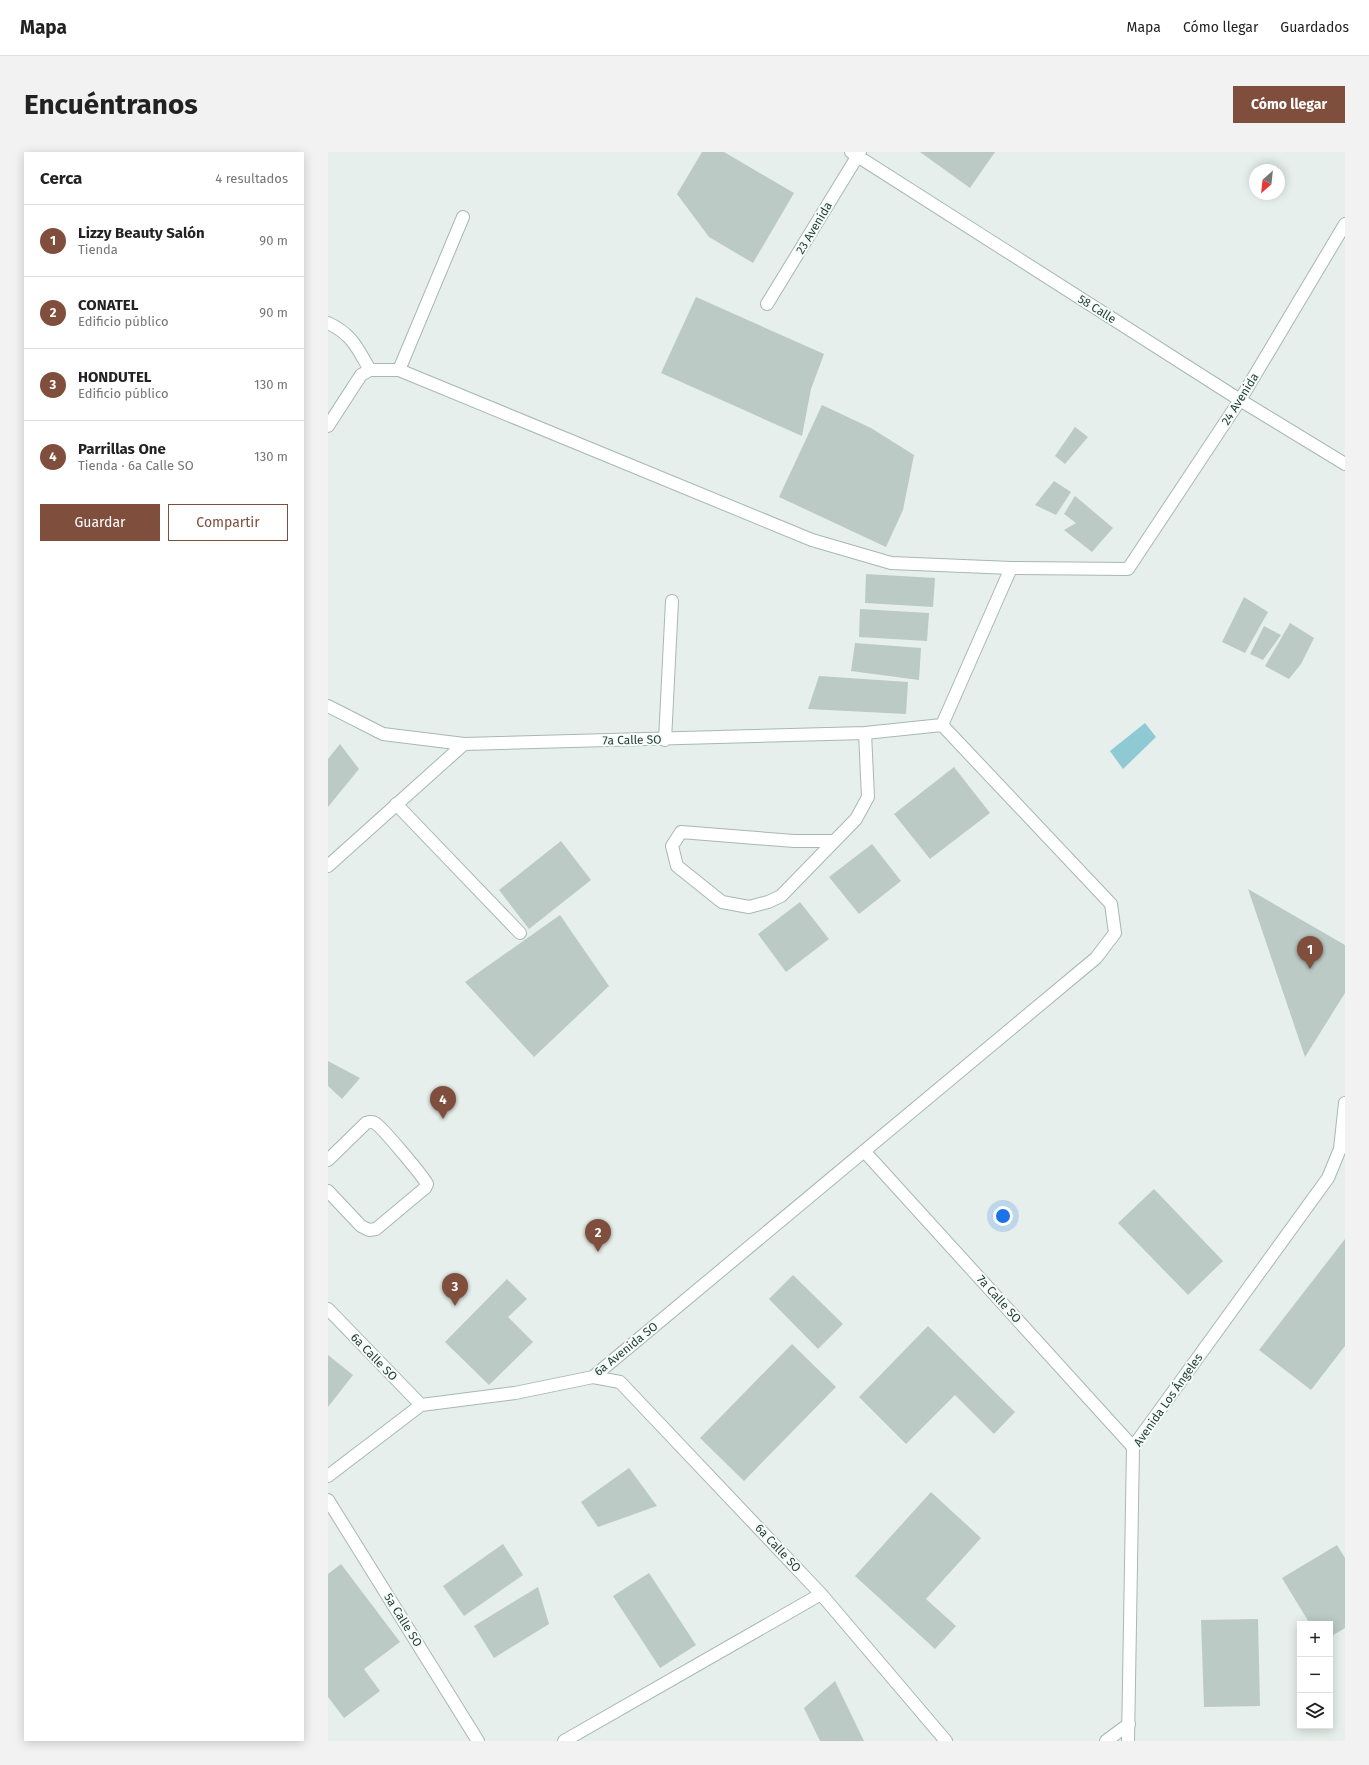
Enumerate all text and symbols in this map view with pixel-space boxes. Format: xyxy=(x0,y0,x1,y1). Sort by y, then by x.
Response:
text: Mapa xyxy=(20,16,67,39)
text: Mapa xyxy=(1127,19,1161,36)
text: Cómo llegar xyxy=(1183,19,1258,36)
text: Guardados xyxy=(1280,19,1349,36)
button: Cómo llegar xyxy=(1233,86,1345,123)
text: Encuéntranos xyxy=(24,88,198,121)
north arrow xyxy=(1249,164,1285,200)
text: Cerca xyxy=(40,168,82,189)
text: 4 resultados xyxy=(215,171,288,186)
street label: 23 Avenida xyxy=(793,199,835,257)
text: Lizzy Beauty Salón xyxy=(78,224,205,242)
text: 1 xyxy=(50,233,56,248)
text: 90 m xyxy=(259,233,288,248)
text: Tienda xyxy=(78,242,118,257)
street label: 58 Calle xyxy=(1075,292,1119,326)
text: CONATEL xyxy=(78,296,138,314)
text: 2 xyxy=(50,305,56,320)
text: 90 m xyxy=(259,305,288,320)
text: Edificio público xyxy=(78,314,169,329)
text: HONDUTEL xyxy=(78,368,152,386)
street label: 24 Avenida xyxy=(1219,370,1261,428)
text: 3 xyxy=(50,377,56,392)
text: 130 m xyxy=(254,377,288,392)
text: Edificio público xyxy=(78,386,169,401)
text: Parrillas One xyxy=(78,440,166,458)
text: 4 xyxy=(49,449,57,464)
text: 130 m xyxy=(254,449,288,464)
text: Tienda · 6a Calle SO xyxy=(78,458,194,473)
button: Guardar xyxy=(40,504,160,541)
button: Compartir xyxy=(168,504,288,541)
street label: 7a Calle SO xyxy=(602,732,662,748)
pin: 1 xyxy=(1297,936,1323,969)
pin: 4 xyxy=(430,1086,456,1119)
your location xyxy=(993,1206,1013,1226)
pin: 2 xyxy=(585,1219,611,1252)
street label: 7a Calle SO xyxy=(974,1272,1024,1326)
pin: 3 xyxy=(442,1273,468,1306)
street label: 6a Avenida SO xyxy=(591,1319,661,1379)
street label: 6a Calle SO xyxy=(348,1330,400,1384)
street label: Avenida Los Ángeles xyxy=(1130,1350,1206,1449)
street label: 6a Calle SO xyxy=(752,1521,804,1575)
street label: 5a Calle SO xyxy=(381,1591,425,1649)
map controls xyxy=(1297,1621,1333,1729)
button: + xyxy=(1297,1621,1333,1657)
button: − xyxy=(1297,1657,1333,1693)
button: layers xyxy=(1297,1693,1333,1729)

